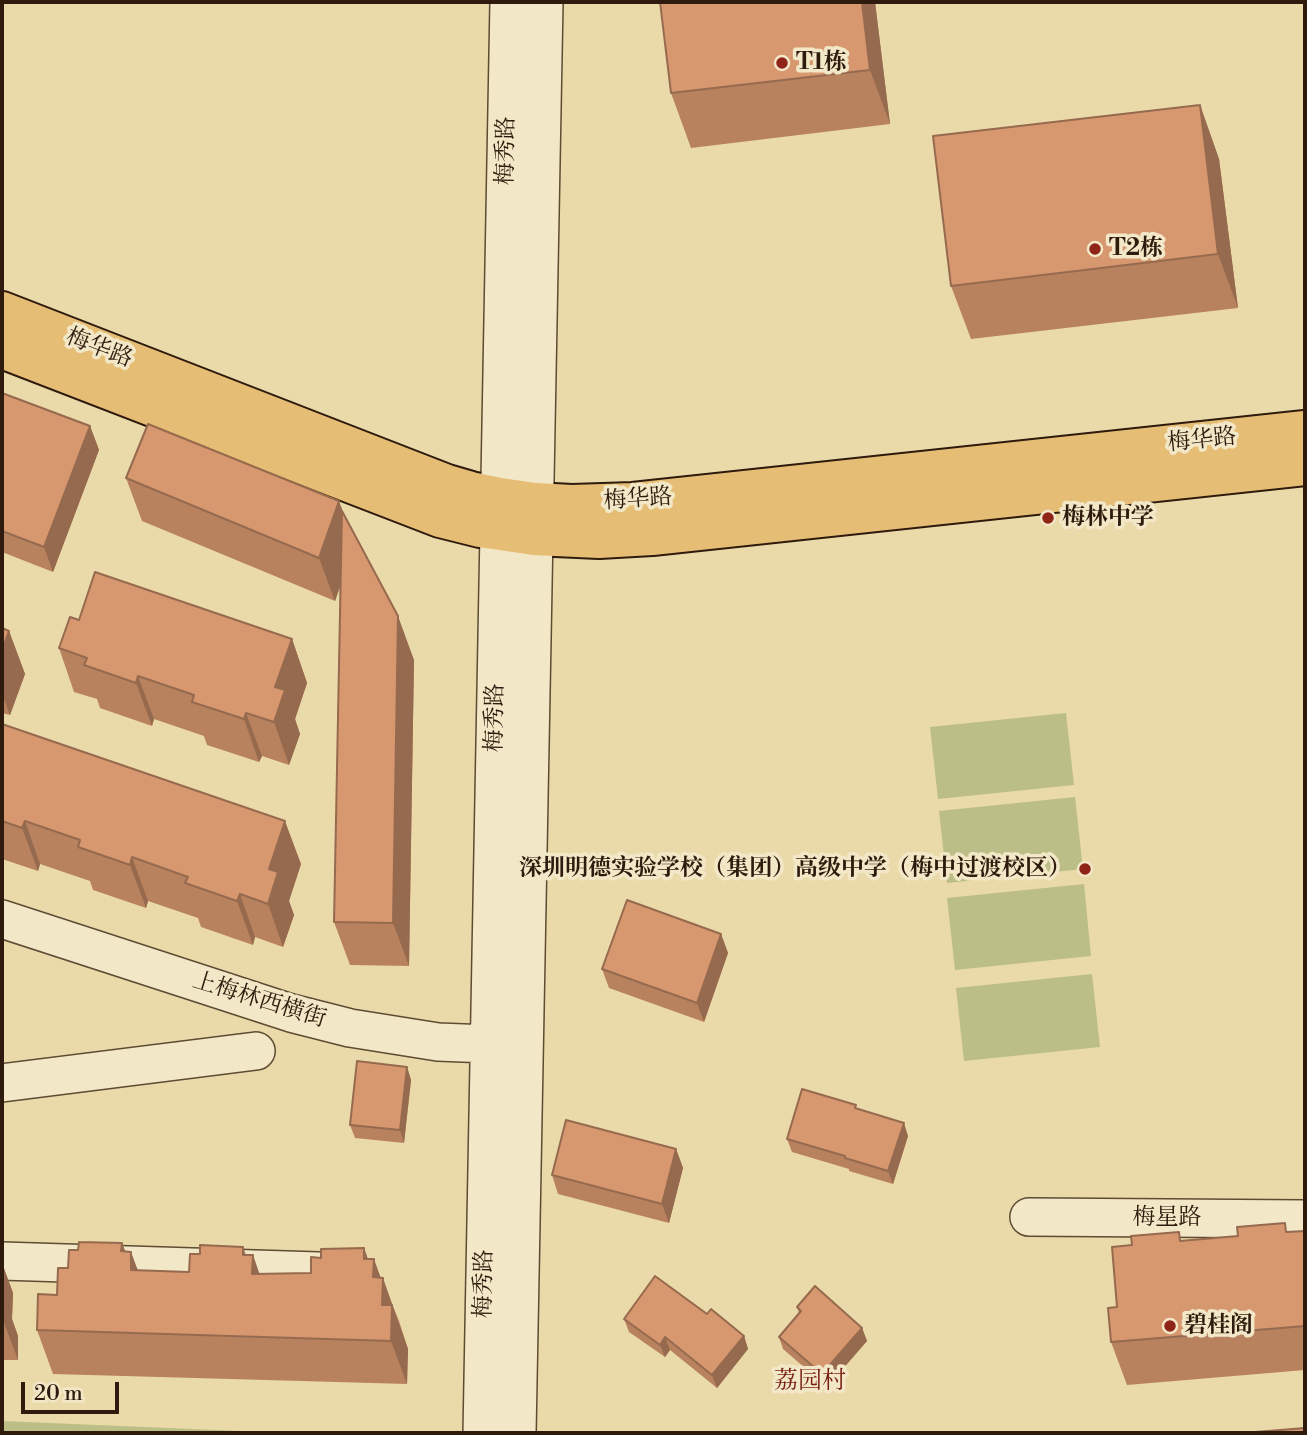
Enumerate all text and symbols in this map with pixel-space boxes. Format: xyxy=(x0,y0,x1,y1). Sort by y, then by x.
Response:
place label: T1栋 xyxy=(796,49,847,77)
marker: T1栋 xyxy=(774,55,790,71)
street label: 梅秀路 xyxy=(493,116,521,186)
place label: T2栋 xyxy=(1109,235,1163,263)
marker: T2栋 xyxy=(1087,241,1103,257)
street label: 梅华路 xyxy=(62,324,136,374)
street label: 梅华路 xyxy=(1166,424,1238,458)
street label: 梅华路 xyxy=(603,484,673,516)
place label: 梅林中学 xyxy=(1062,504,1154,532)
marker: 梅林中学 xyxy=(1040,510,1056,526)
street label: 梅秀路 xyxy=(482,683,510,753)
place label: 深圳明德实验学校（集团）高级中学（梅中过渡校区） xyxy=(519,855,1071,883)
marker: 深圳明德实验学校（集团）高级中学（梅中过渡校区） xyxy=(1077,861,1093,877)
street label: 上梅林西横街 xyxy=(189,968,329,1034)
street label: 梅星路 xyxy=(1133,1204,1201,1232)
street label: 梅秀路 xyxy=(471,1249,499,1319)
place label: 碧桂阁 xyxy=(1184,1312,1253,1340)
marker: 碧桂阁 xyxy=(1162,1318,1178,1334)
scale bar xyxy=(24,1368,122,1412)
district label: 荔园村 xyxy=(774,1368,846,1396)
text: 20 m xyxy=(34,1381,83,1407)

